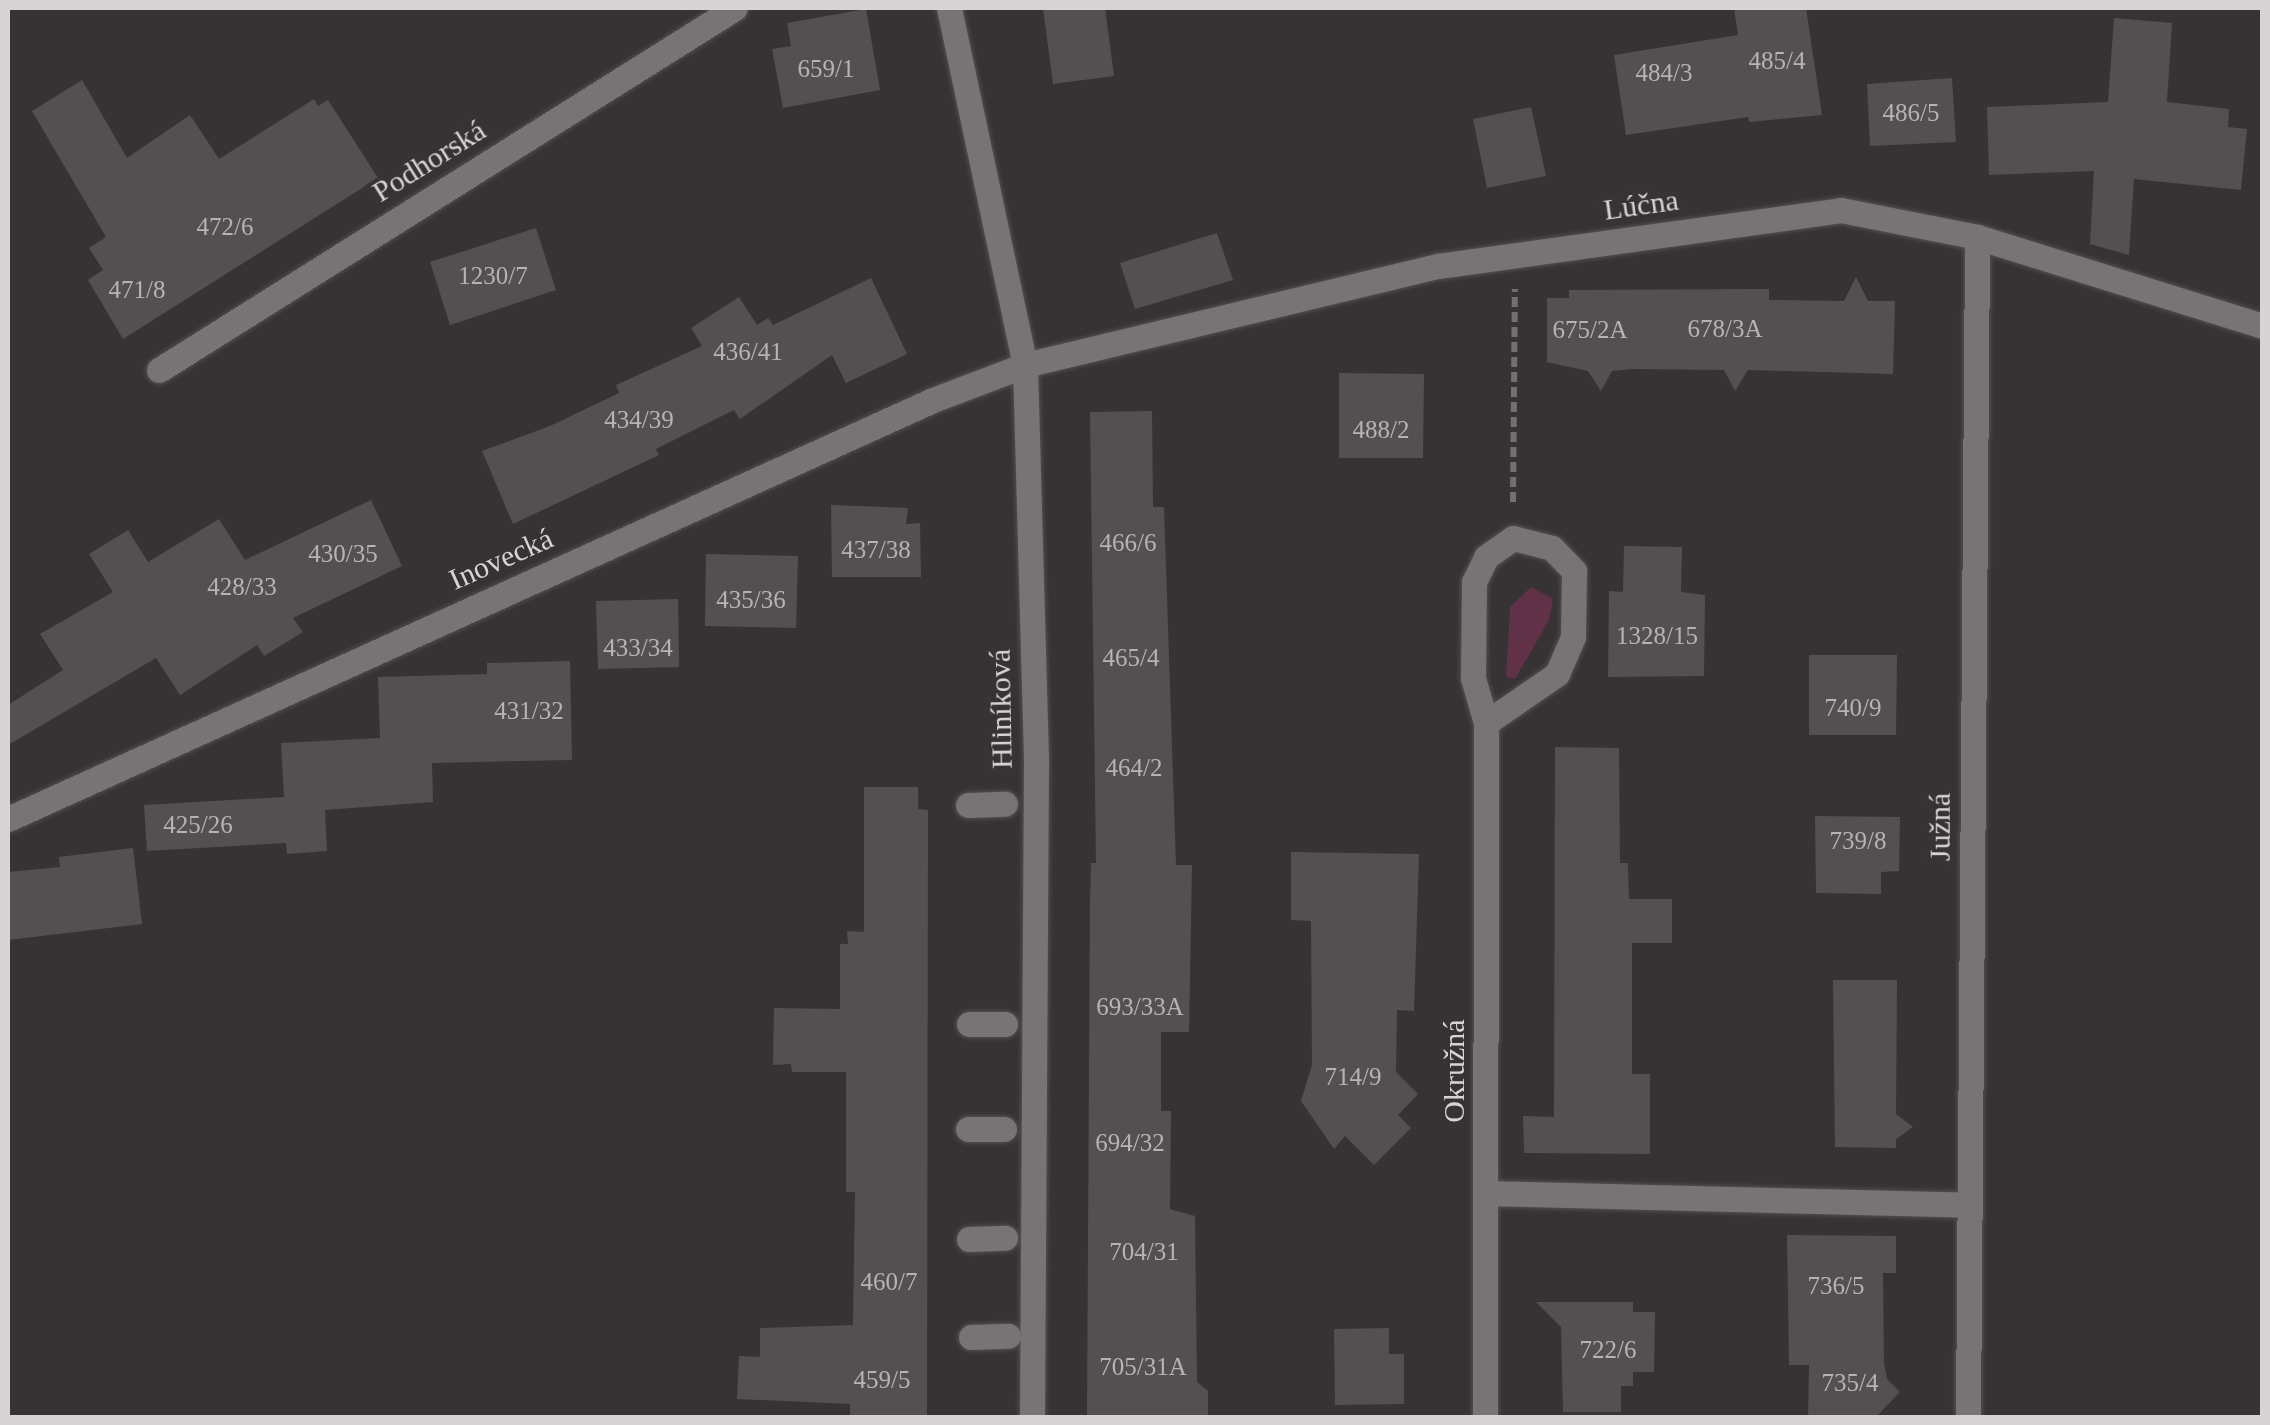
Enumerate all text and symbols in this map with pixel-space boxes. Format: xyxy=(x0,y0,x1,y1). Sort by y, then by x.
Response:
house number: 485/4 xyxy=(1749,46,1805,76)
house number: 659/1 xyxy=(798,54,854,84)
house number: 484/3 xyxy=(1636,58,1692,88)
house number: 486/5 xyxy=(1883,98,1939,128)
street label: Podhorská xyxy=(366,112,492,210)
street label: Lúčna xyxy=(1601,182,1681,228)
house number: 472/6 xyxy=(197,212,253,242)
house number: 1230/7 xyxy=(458,261,528,291)
house number: 471/8 xyxy=(109,275,165,305)
house number: 678/3A xyxy=(1688,314,1762,344)
house number: 675/2A xyxy=(1552,315,1628,345)
house number: 436/41 xyxy=(713,337,783,367)
house number: 434/39 xyxy=(604,405,674,435)
house number: 488/2 xyxy=(1353,415,1409,445)
street label: Inovecká xyxy=(443,520,559,598)
house number: 466/6 xyxy=(1100,528,1156,558)
house number: 437/38 xyxy=(841,535,911,565)
house number: 430/35 xyxy=(308,539,378,569)
house number: 428/33 xyxy=(207,572,277,602)
house number: 435/36 xyxy=(716,585,786,615)
house number: 1328/15 xyxy=(1616,621,1698,651)
house number: 433/34 xyxy=(603,633,673,663)
house number: 465/4 xyxy=(1103,643,1159,673)
street label: Hliníková xyxy=(982,649,1020,769)
house number: 740/9 xyxy=(1825,693,1881,723)
house number: 431/32 xyxy=(494,696,564,726)
house number: 464/2 xyxy=(1106,753,1162,783)
street label: Južná xyxy=(1922,793,1958,861)
house number: 425/26 xyxy=(163,810,233,840)
house number: 739/8 xyxy=(1830,826,1886,856)
house number: 693/33A xyxy=(1096,992,1184,1022)
street label: Okružná xyxy=(1436,1019,1472,1123)
house number: 714/9 xyxy=(1325,1062,1381,1092)
house number: 694/32 xyxy=(1095,1128,1165,1158)
house number: 704/31 xyxy=(1109,1237,1179,1267)
house number: 460/7 xyxy=(861,1267,917,1297)
house number: 736/5 xyxy=(1808,1271,1864,1301)
house number: 722/6 xyxy=(1580,1335,1636,1365)
house number: 705/31A xyxy=(1099,1352,1187,1382)
house number: 459/5 xyxy=(854,1365,910,1395)
house number: 735/4 xyxy=(1822,1368,1878,1398)

